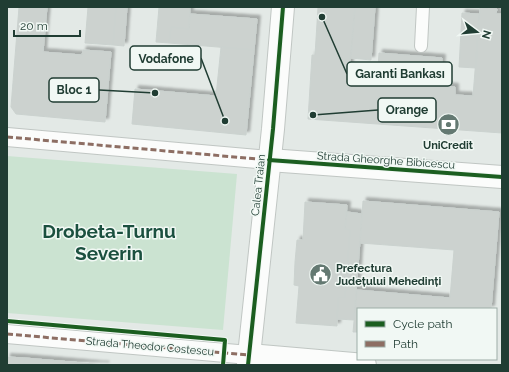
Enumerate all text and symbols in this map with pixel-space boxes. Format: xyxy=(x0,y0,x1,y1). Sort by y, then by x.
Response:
scale bar xyxy=(14,12,80,38)
north arrow xyxy=(457,12,497,52)
text: 20 m xyxy=(20,19,48,33)
text: N xyxy=(479,29,494,40)
callout: Vodafone xyxy=(130,46,201,70)
text: Vodafone xyxy=(138,52,194,66)
callout: Garanti Bankası xyxy=(347,62,452,86)
text: Garanti Bankası xyxy=(355,67,445,81)
callout: Bloc 1 xyxy=(49,78,99,102)
text: Bloc 1 xyxy=(57,83,91,97)
callout: Orange xyxy=(378,98,436,122)
text: Orange xyxy=(386,103,428,117)
bank icon: UniCredit xyxy=(435,112,461,138)
place label: UniCredit xyxy=(423,139,474,152)
street label: Strada Gheorghe Bibicescu xyxy=(316,149,455,172)
street label: Calea Traian xyxy=(249,154,268,216)
district label: Drobeta-Turnu Severin xyxy=(42,220,176,264)
public building icon: Prefectura Județului Mehedinți xyxy=(308,261,334,287)
place label: Prefectura Județului Mehedinți xyxy=(336,262,441,288)
legend xyxy=(357,308,497,360)
text: Cycle path xyxy=(393,317,452,331)
street label: Strada Theodor Costescu xyxy=(85,334,215,359)
text: Path xyxy=(393,337,418,351)

